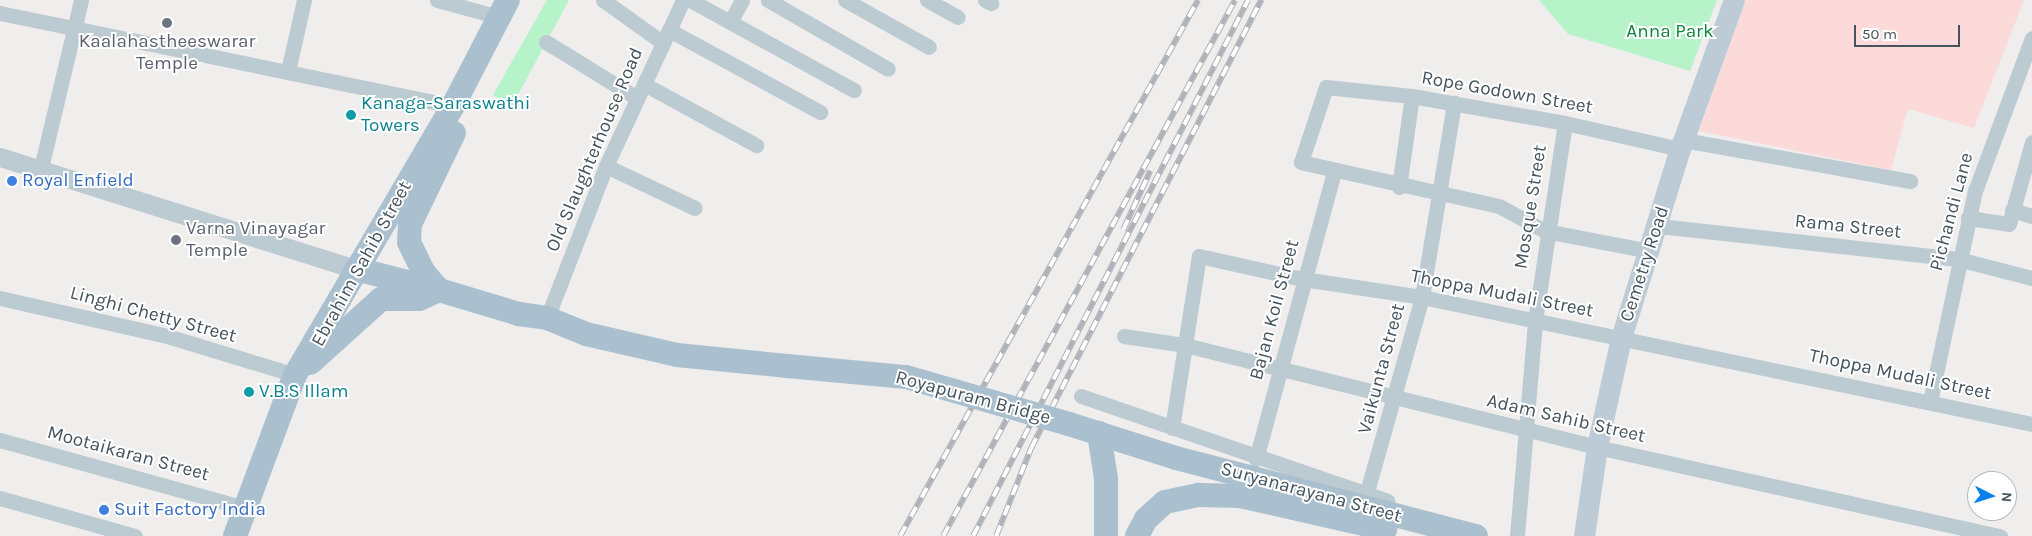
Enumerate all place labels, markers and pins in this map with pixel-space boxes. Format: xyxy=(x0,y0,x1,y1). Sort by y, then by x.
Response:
marker: Kaalahastheeswarar Temple xyxy=(161,17,173,29)
place label: Kaalahastheeswarar Temple xyxy=(79,31,255,75)
place label: Kanaga-Saraswathi Towers xyxy=(361,93,530,137)
marker: Kanaga-Saraswathi Towers xyxy=(345,109,357,121)
place label: Royal Enfield xyxy=(22,170,134,192)
marker: Royal Enfield xyxy=(6,175,18,187)
place label: Varna Vinayagar Temple xyxy=(186,218,325,262)
marker: Varna Vinayagar Temple xyxy=(170,234,182,246)
place label: V.B.S Illam xyxy=(259,381,348,403)
marker: V.B.S Illam xyxy=(243,386,255,398)
place label: Suit Factory India xyxy=(114,499,266,521)
marker: Suit Factory India xyxy=(98,504,110,516)

